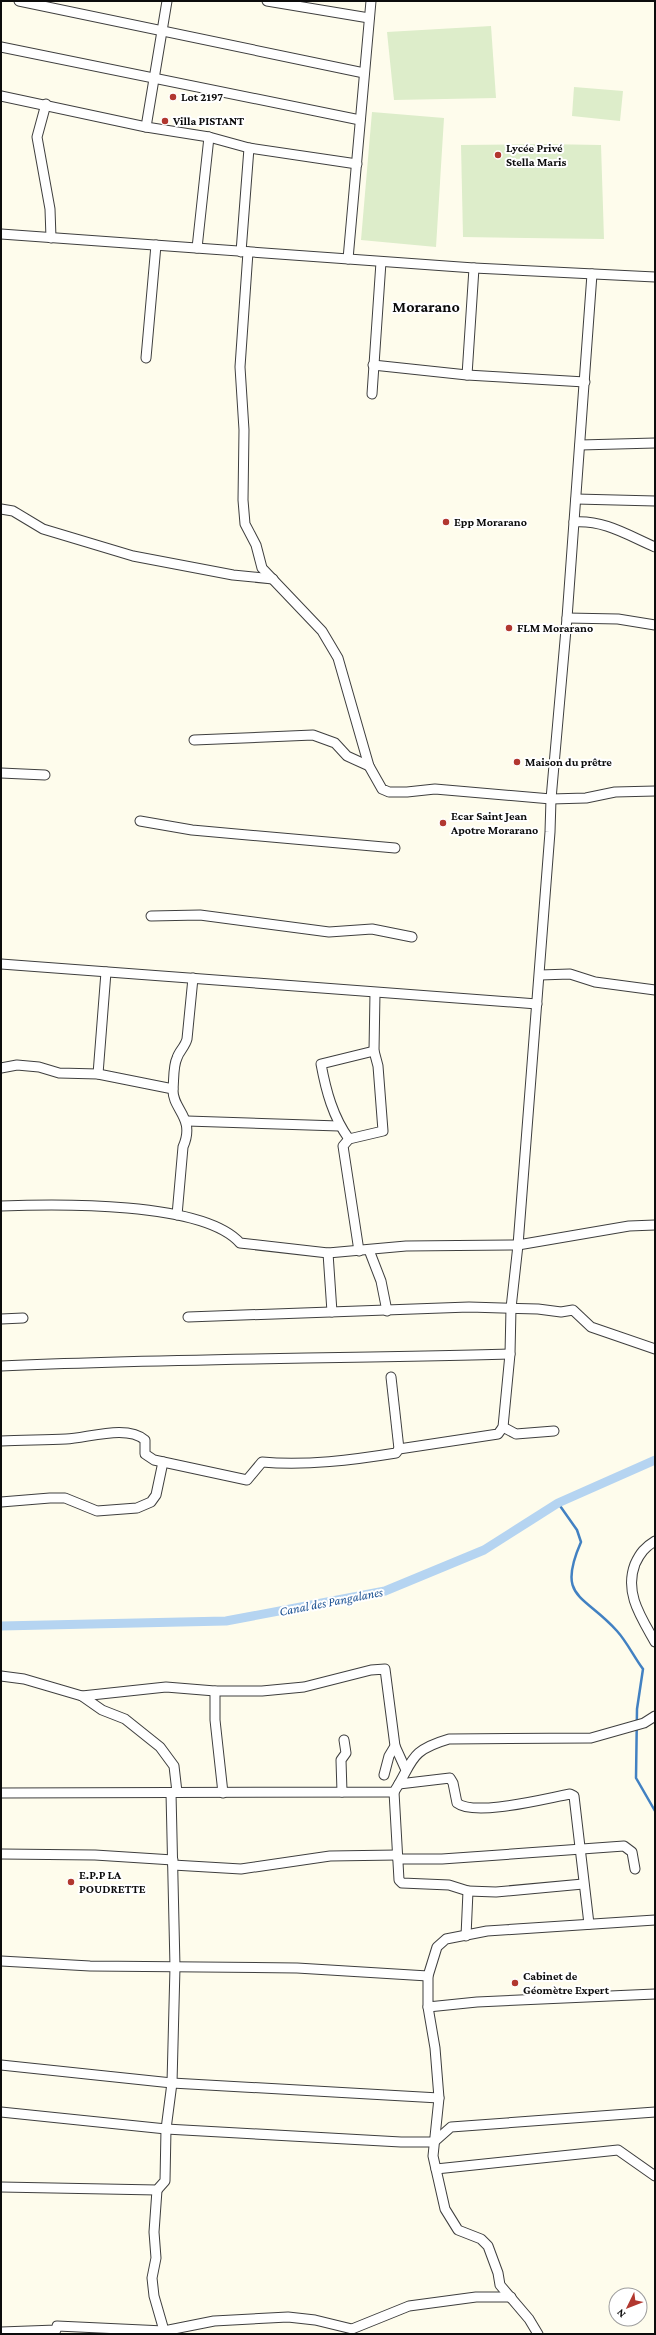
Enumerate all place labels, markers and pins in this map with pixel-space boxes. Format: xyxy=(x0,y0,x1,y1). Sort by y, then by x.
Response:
place label: Lot 2197 xyxy=(181,90,223,104)
marker: Lot 2197 xyxy=(168,92,178,102)
place label: Villa PISTANT xyxy=(172,114,244,128)
marker: Villa PISTANT xyxy=(160,116,170,126)
place label: Lycée Privé Stella Maris xyxy=(506,141,566,169)
marker: Lycée Privé Stella Maris xyxy=(493,150,503,160)
place label: Epp Morarano xyxy=(454,515,527,529)
marker: Epp Morarano xyxy=(441,517,451,527)
place label: FLM Morarano xyxy=(517,621,593,635)
marker: FLM Morarano xyxy=(504,623,514,633)
place label: Maison du prêtre xyxy=(525,755,612,769)
marker: Maison du prêtre xyxy=(512,757,522,767)
place label: Ecar Saint Jean Apotre Morarano xyxy=(450,809,538,837)
marker: Ecar Saint Jean Apotre Morarano xyxy=(438,818,448,828)
place label: E.P.P LA POUDRETTE xyxy=(79,1868,146,1896)
marker: E.P.P LA POUDRETTE xyxy=(66,1877,76,1887)
place label: Cabinet de Géomètre Expert xyxy=(523,1969,610,1997)
marker: Cabinet de Géomètre Expert xyxy=(510,1978,520,1988)

